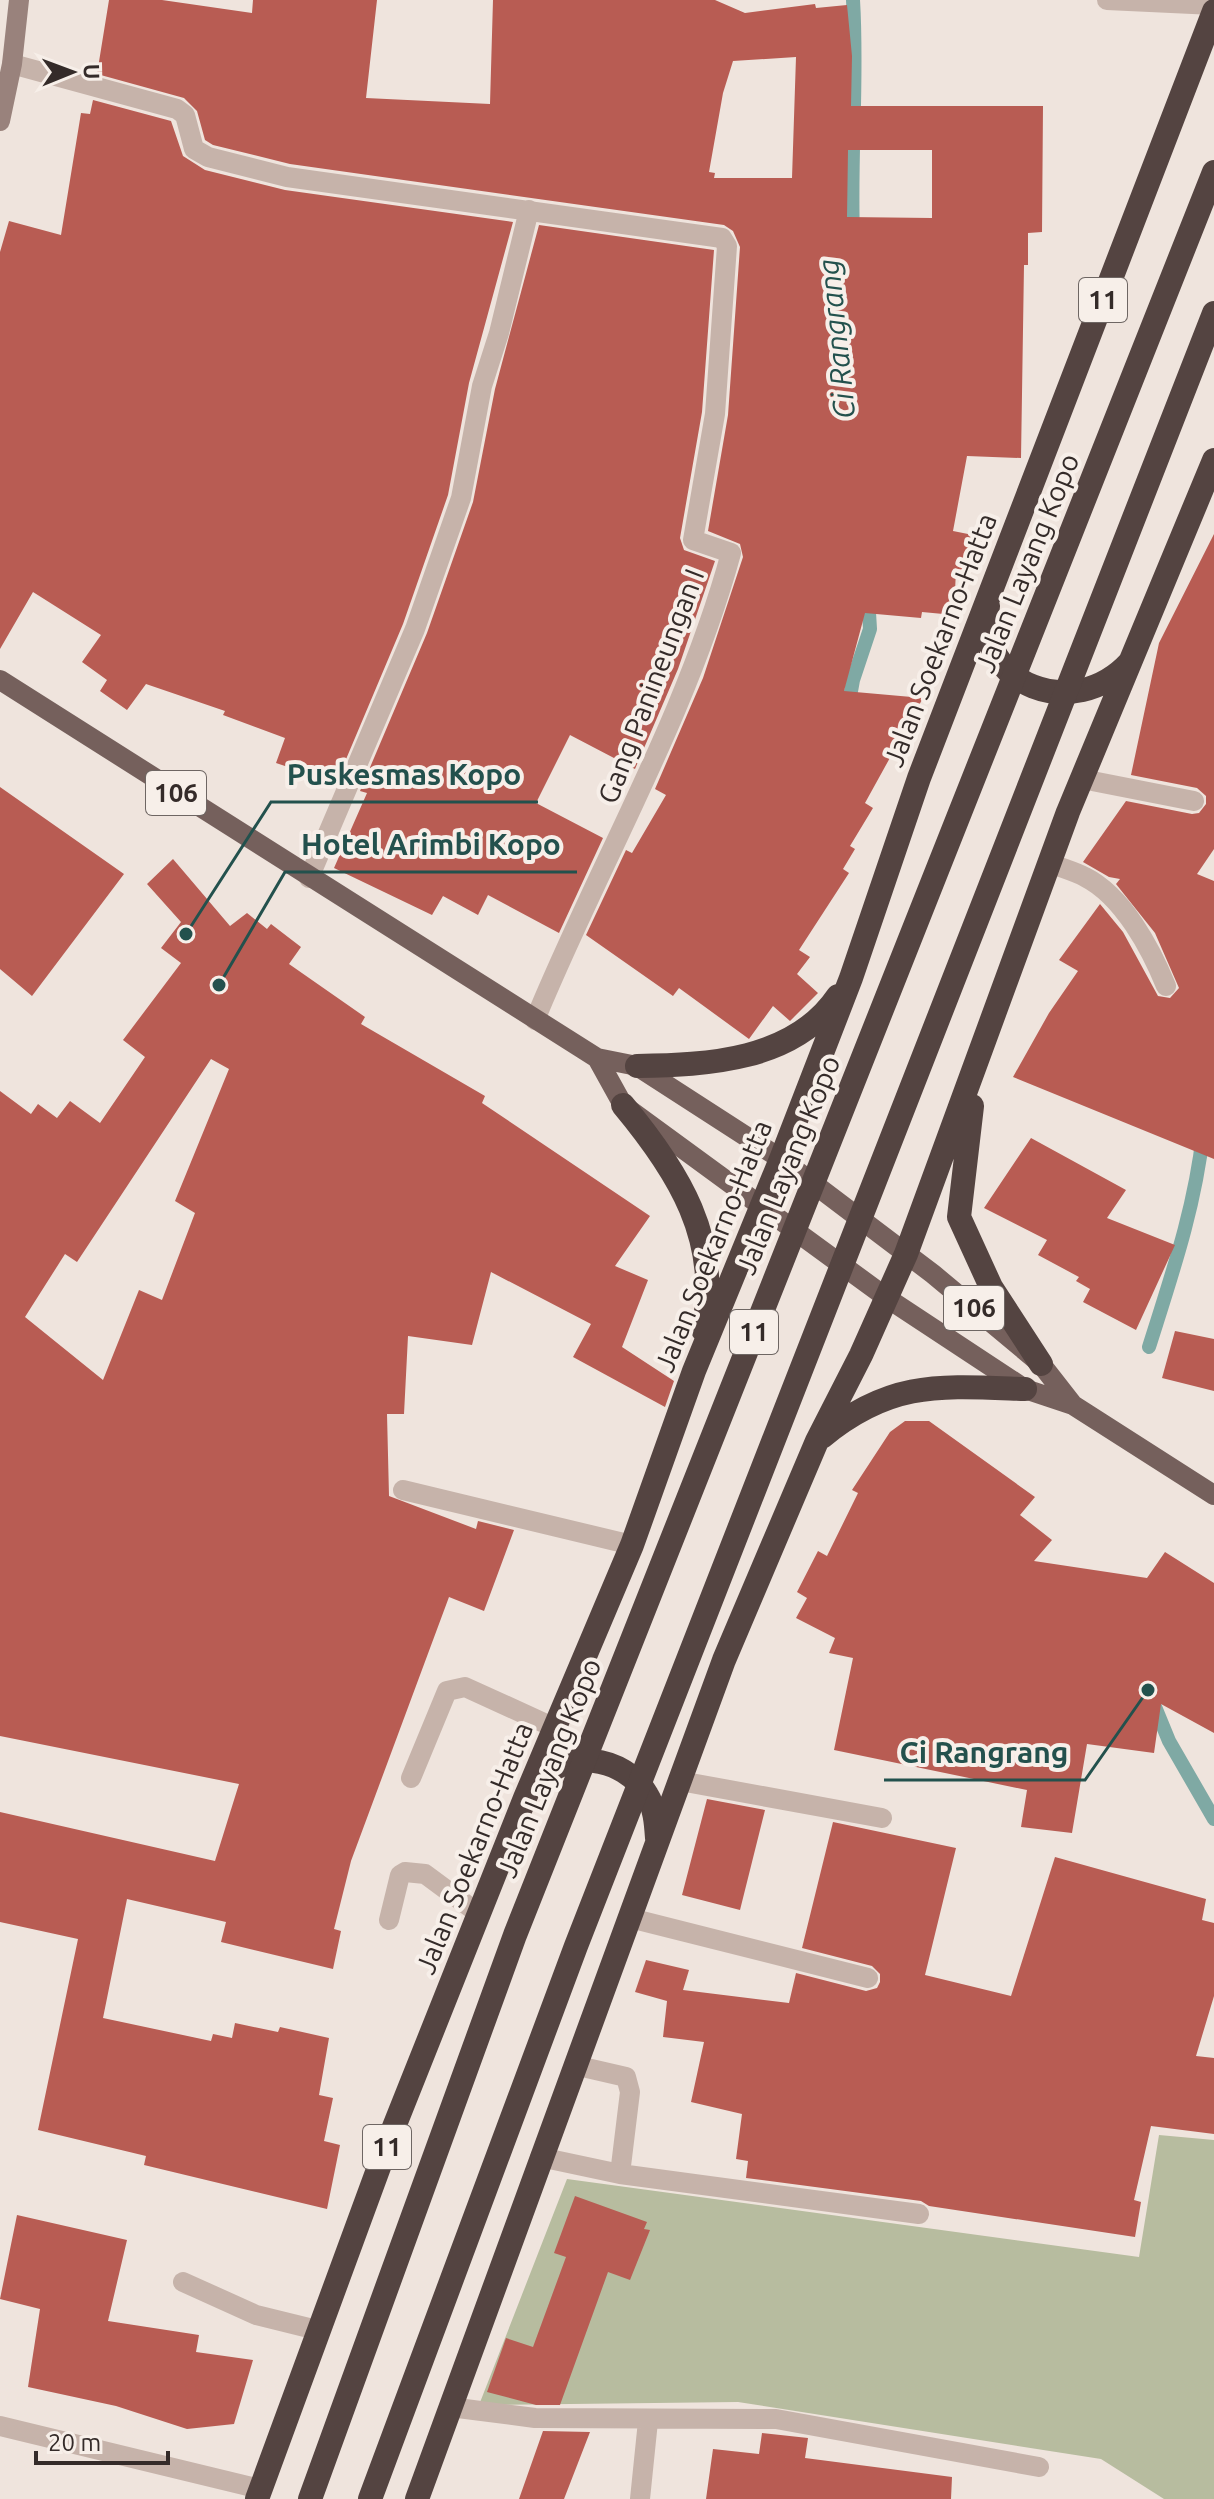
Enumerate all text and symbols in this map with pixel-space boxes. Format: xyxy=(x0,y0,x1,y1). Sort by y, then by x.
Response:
north arrow xyxy=(32,32,112,112)
text: U xyxy=(80,64,105,80)
water label: Ci Rangrang xyxy=(811,257,861,421)
road number: 11 xyxy=(1079,278,1127,322)
street label: Jalan Layang Kopo xyxy=(968,449,1085,677)
street label: Jalan Soekarno-Hatta xyxy=(877,509,1002,771)
street label: Gang Panineungan I xyxy=(592,564,710,807)
callout: Puskesmas Kopo xyxy=(271,748,538,802)
text: Puskesmas Kopo xyxy=(287,757,521,791)
road number: 106 xyxy=(146,771,206,815)
callout: Hotel Arimbi Kopo xyxy=(285,818,577,872)
text: Hotel Arimbi Kopo xyxy=(301,827,561,861)
street label: Jalan Layang Kopo xyxy=(729,1051,846,1279)
street label: Jalan Soekarno-Hatta xyxy=(648,1115,777,1376)
road number: 106 xyxy=(944,1286,1004,1330)
road number: 11 xyxy=(730,1310,778,1354)
street label: Jalan Layang Kopo xyxy=(490,1654,607,1882)
street label: Jalan Soekarno-Hatta xyxy=(409,1717,538,1978)
callout: Ci Rangrang xyxy=(884,1726,1085,1780)
text: Ci Rangrang xyxy=(900,1735,1068,1769)
road number: 11 xyxy=(363,2125,411,2169)
scale bar xyxy=(36,2415,168,2465)
text: 20 m xyxy=(48,2429,101,2456)

